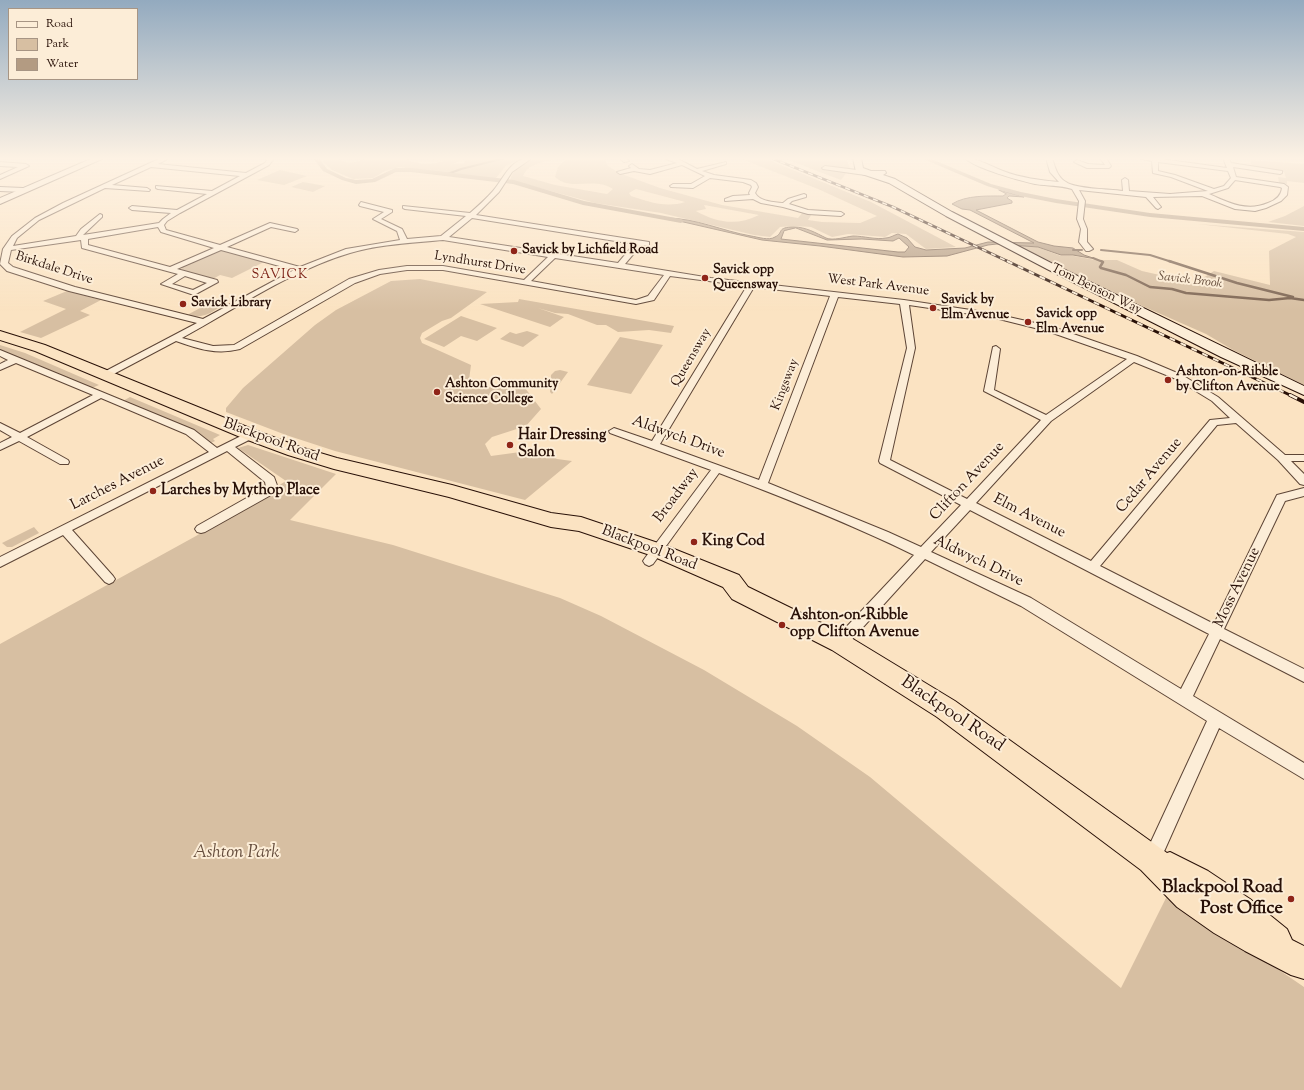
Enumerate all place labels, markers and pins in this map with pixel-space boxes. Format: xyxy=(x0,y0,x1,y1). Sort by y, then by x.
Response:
place label: Savick by Lichfield Road xyxy=(522,243,658,259)
marker: Savick by Lichfield Road xyxy=(509,246,519,256)
place label: Savick opp Queensway xyxy=(713,263,778,294)
marker: Savick opp Queensway xyxy=(700,273,710,283)
place label: Savick by Elm Avenue xyxy=(941,293,1009,324)
place label: Savick Library xyxy=(191,296,271,312)
marker: Savick Library xyxy=(178,299,188,309)
marker: Savick by Elm Avenue xyxy=(928,303,938,313)
place label: Savick opp Elm Avenue xyxy=(1036,307,1104,338)
marker: Savick opp Elm Avenue xyxy=(1023,317,1033,327)
place label: Ashton-on-Ribble by Clifton Avenue xyxy=(1176,365,1280,396)
marker: Ashton-on-Ribble by Clifton Avenue xyxy=(1163,375,1173,385)
place label: Ashton Community Science College xyxy=(445,377,558,408)
marker: Ashton Community Science College xyxy=(432,387,442,397)
place label: Hair Dressing Salon xyxy=(518,427,606,462)
marker: Hair Dressing Salon xyxy=(505,440,515,450)
place label: Larches by Mythop Place xyxy=(161,482,320,500)
marker: Larches by Mythop Place xyxy=(148,486,158,496)
place label: King Cod xyxy=(702,533,765,551)
marker: King Cod xyxy=(689,537,699,547)
place label: Ashton-on-Ribble opp Clifton Avenue xyxy=(790,607,919,642)
marker: Ashton-on-Ribble opp Clifton Avenue xyxy=(777,620,787,630)
place label: Blackpool Road Post Office xyxy=(1162,878,1283,920)
marker: Blackpool Road Post Office xyxy=(1286,894,1296,904)

